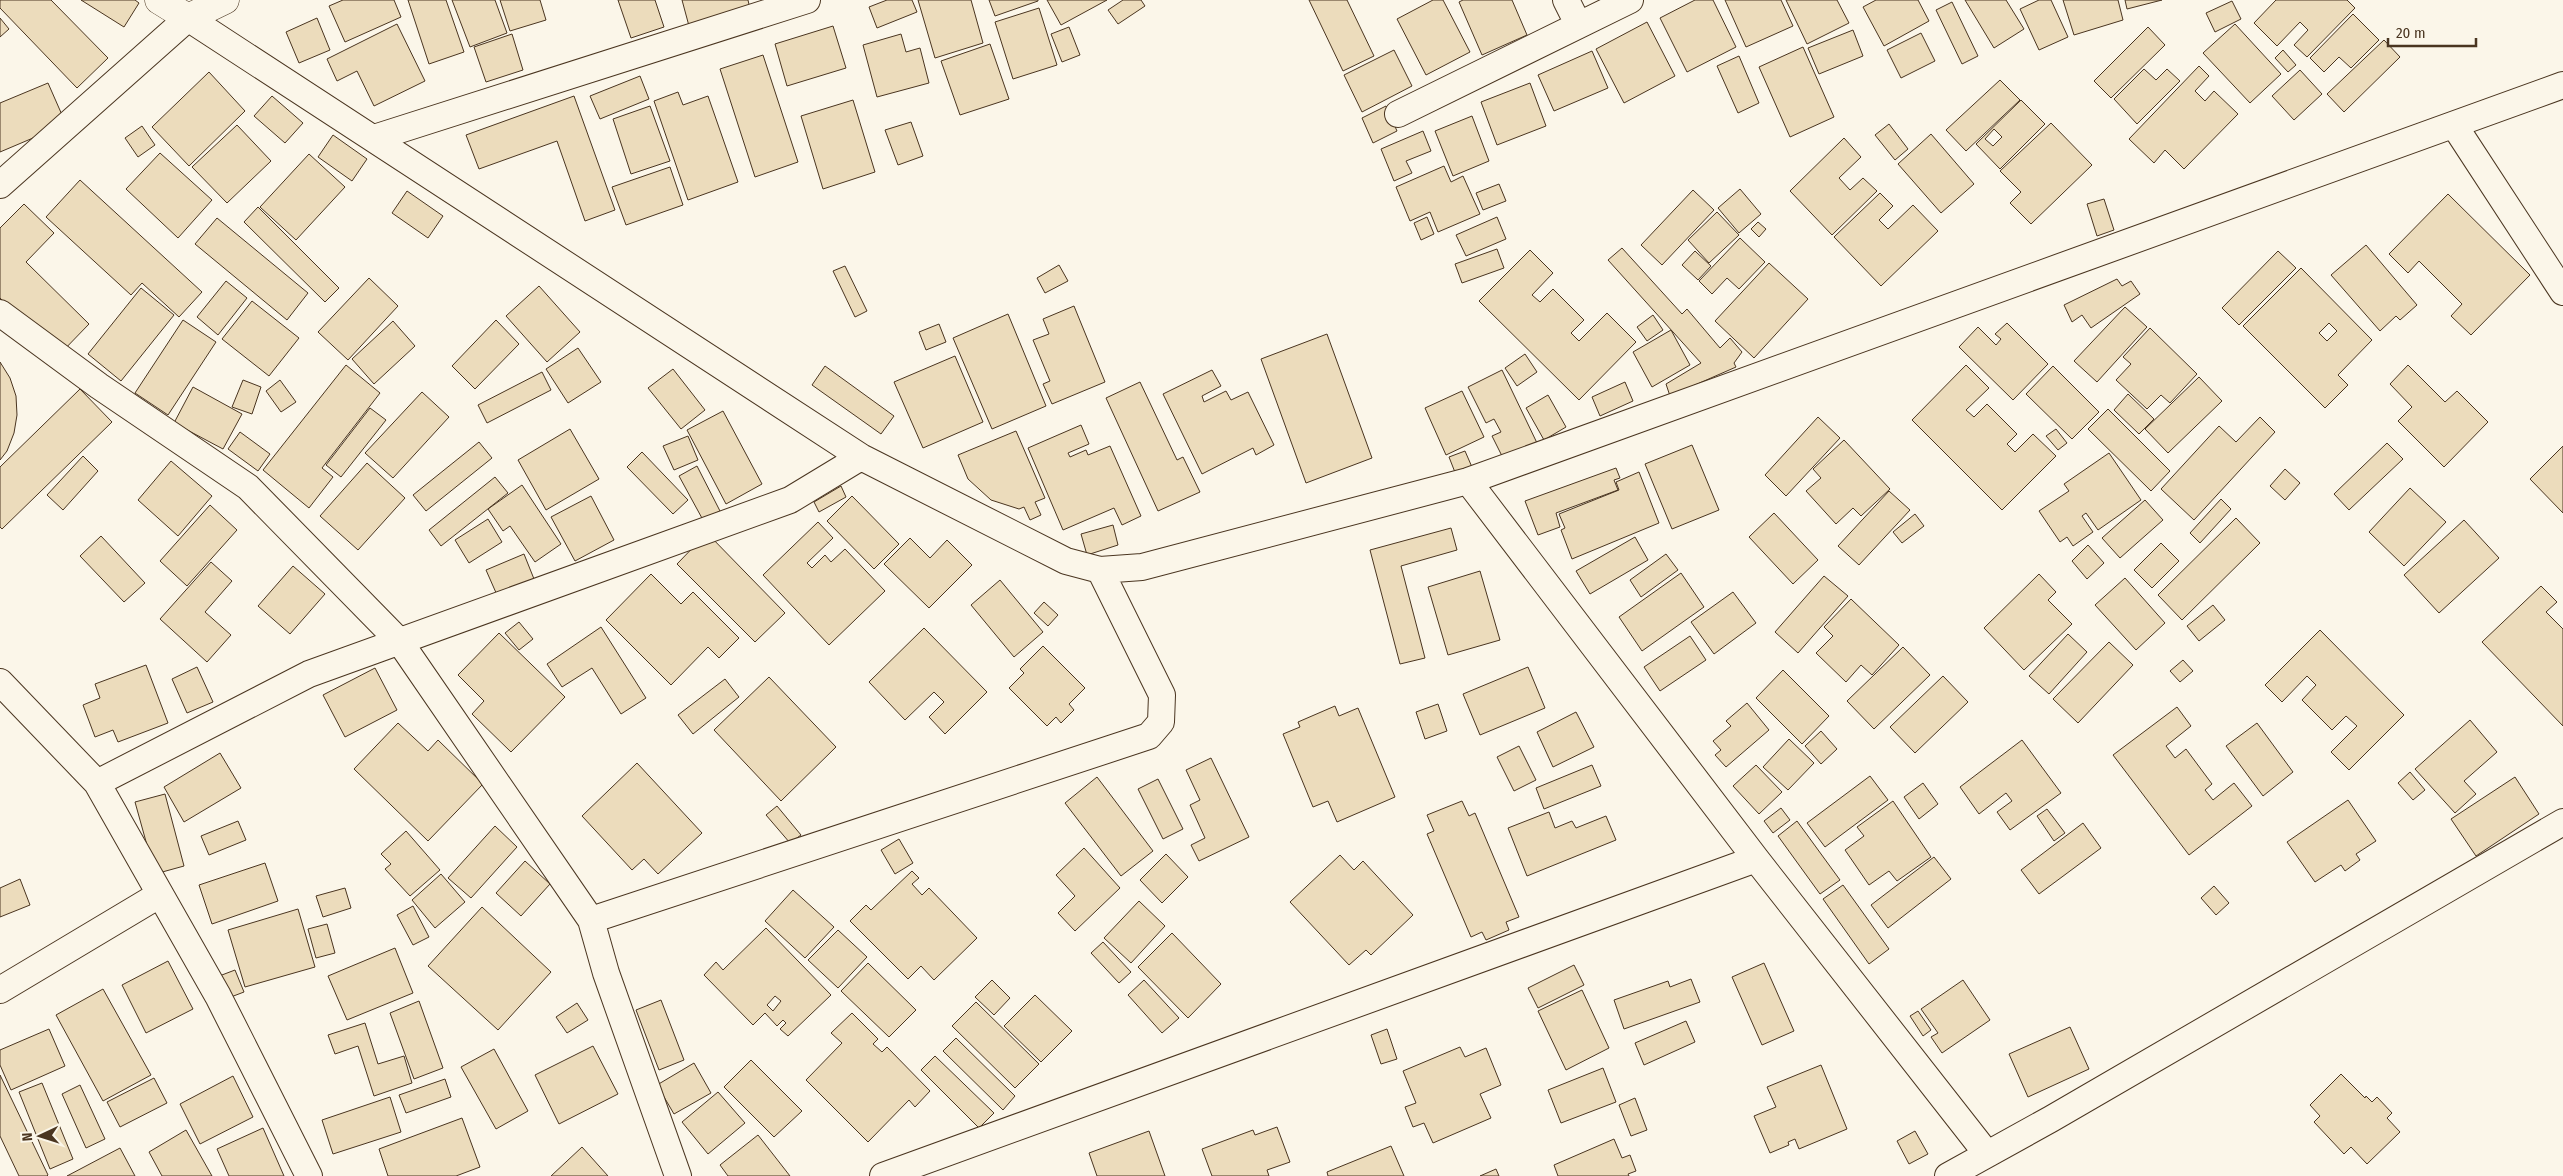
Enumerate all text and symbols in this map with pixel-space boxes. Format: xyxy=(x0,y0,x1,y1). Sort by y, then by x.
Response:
scale bar xyxy=(2388,15,2476,47)
text: 20 m xyxy=(2396,24,2426,42)
north arrow xyxy=(15,1111,65,1161)
text: N xyxy=(19,1132,36,1142)

